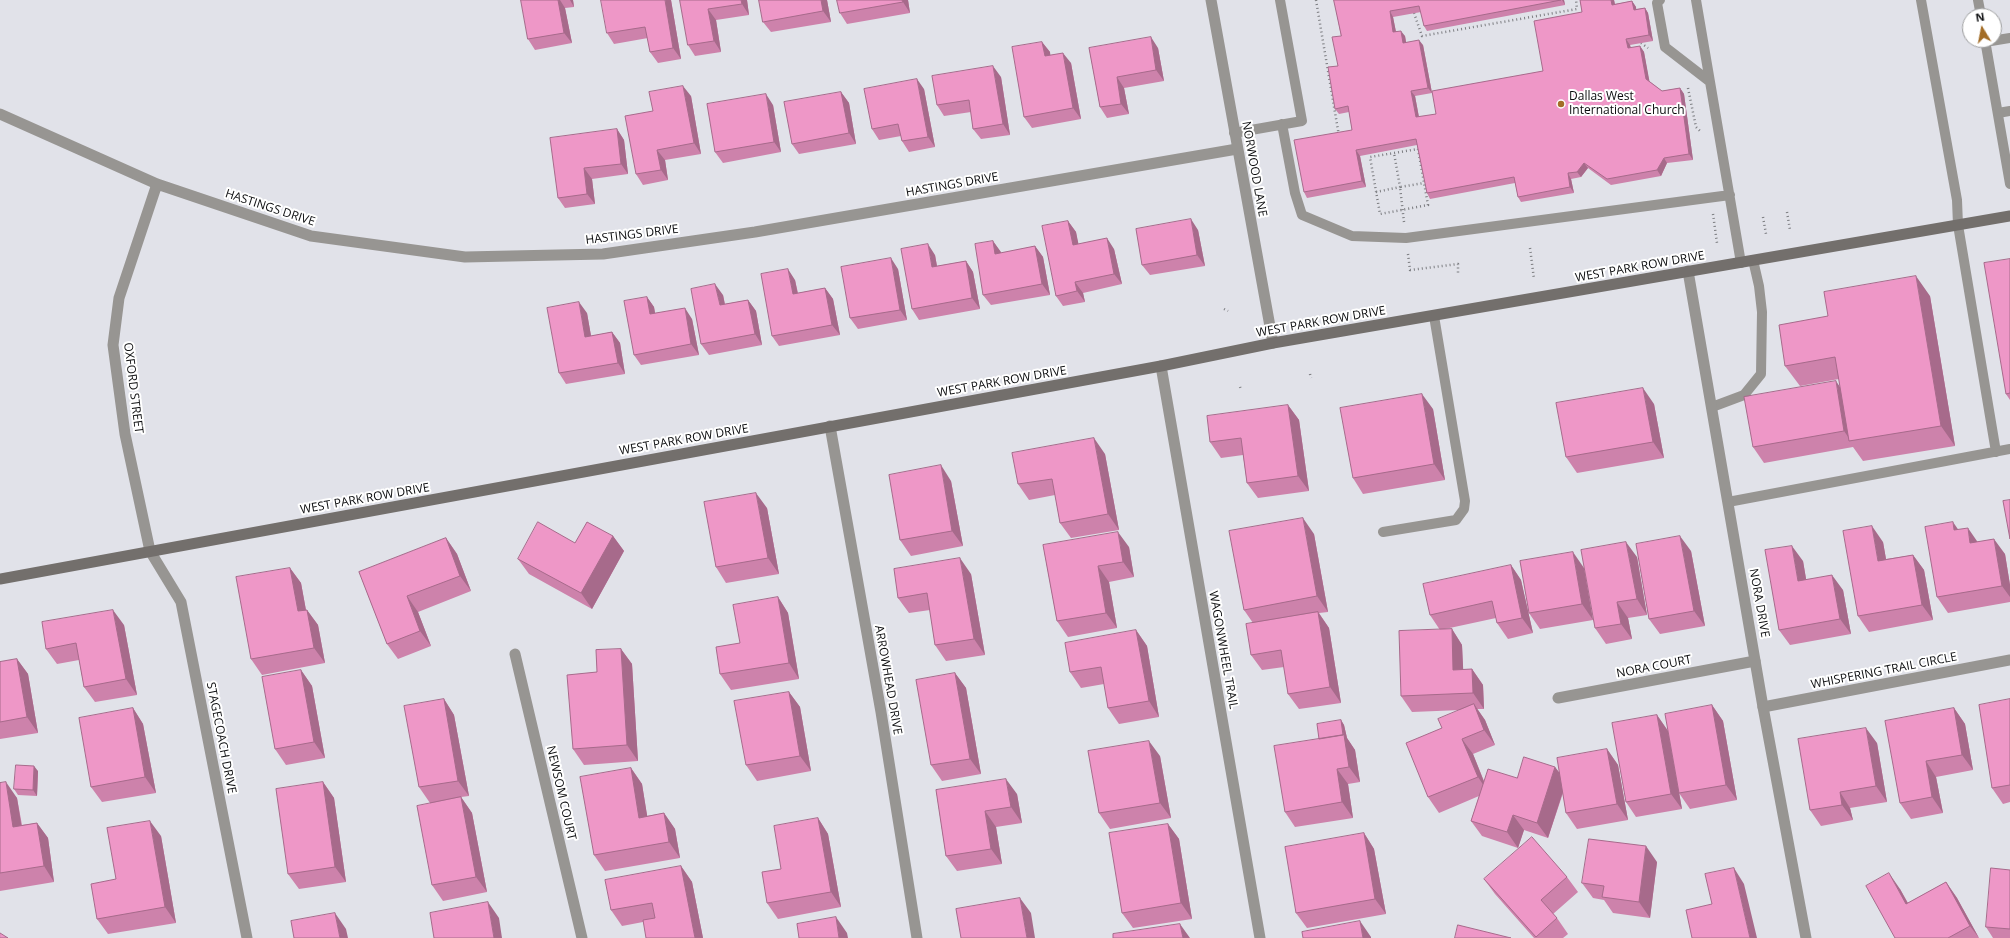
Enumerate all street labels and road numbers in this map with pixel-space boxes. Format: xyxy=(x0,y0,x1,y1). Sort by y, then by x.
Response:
street label: NORWOOD LANE xyxy=(1238,120,1270,218)
street label: HASTINGS DRIVE xyxy=(905,170,999,200)
street label: HASTINGS DRIVE xyxy=(223,187,317,229)
street label: HASTINGS DRIVE xyxy=(585,222,679,248)
street label: WEST PARK ROW DRIVE xyxy=(1574,249,1706,285)
street label: WEST PARK ROW DRIVE xyxy=(1255,304,1387,340)
street label: OXFORD STREET xyxy=(120,342,146,434)
street label: WEST PARK ROW DRIVE xyxy=(936,364,1068,400)
street label: WEST PARK ROW DRIVE xyxy=(618,422,750,458)
street label: WEST PARK ROW DRIVE xyxy=(299,481,431,517)
street label: NORA DRIVE xyxy=(1746,567,1772,639)
street label: WAGONWHEEL TRAIL xyxy=(1206,590,1240,710)
street label: ARROWHEAD DRIVE xyxy=(871,624,905,736)
street label: WHISPERING TRAIL CIRCLE xyxy=(1810,650,1958,692)
street label: NORA COURT xyxy=(1615,653,1693,681)
street label: STAGECOACH DRIVE xyxy=(203,681,239,795)
street label: NEWSOM COURT xyxy=(543,744,579,842)

